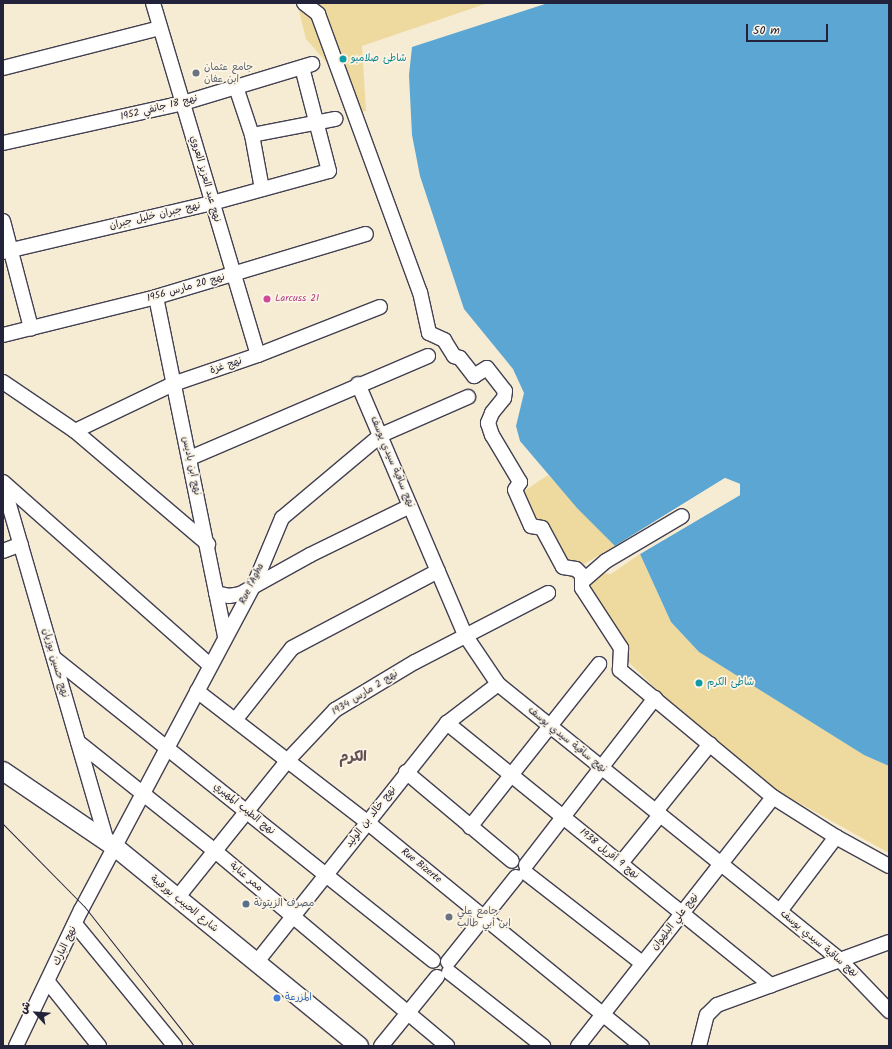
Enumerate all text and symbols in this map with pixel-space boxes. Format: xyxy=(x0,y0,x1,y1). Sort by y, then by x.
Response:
scale bar xyxy=(748,16,830,42)
text: 50 m xyxy=(753,21,780,40)
place label: شاطئ صلامبو xyxy=(351,53,407,65)
marker: شاطئ صلامبو xyxy=(338,54,348,64)
place label: جامع عثمان ابن عفان xyxy=(204,61,253,84)
marker: جامع عثمان ابن عفان xyxy=(191,68,201,78)
street label: نهج 18 جانفي 1952 xyxy=(119,93,199,123)
street label: نهج عبد العزيز العروي xyxy=(187,135,223,223)
street label: نهج جبران خليل جبران xyxy=(108,200,202,232)
street label: نهج 20 مارس 1956 xyxy=(146,271,226,305)
place label: Larcuss 21 xyxy=(275,293,319,305)
marker: Larcuss 21 xyxy=(262,294,272,304)
street label: نهج غزة xyxy=(208,355,244,377)
street label: نهج ساقية سيدي يوسف xyxy=(367,415,417,509)
street label: نهج ابن باديس xyxy=(179,436,203,496)
street label: Rue l'Agha xyxy=(237,562,267,606)
street label: نهج حسين بوزيان xyxy=(39,627,71,699)
street label: نهج 2 مارس 1934 xyxy=(330,668,400,718)
place label: شاطئ الکرم xyxy=(707,677,754,689)
marker: شاطئ الکرم xyxy=(694,678,704,688)
street label: نهج ساقية سيدي يوسف xyxy=(525,705,609,775)
district label: الكرم xyxy=(339,749,367,765)
street label: نهج الطيب المهيري xyxy=(211,781,277,837)
street label: نهج خالد بن الوليد xyxy=(343,784,399,850)
street label: نهج 9 أفريل 1938 xyxy=(577,826,641,882)
street label: Rue Bizerte xyxy=(398,846,444,886)
street label: ممر عنابة xyxy=(227,860,265,894)
street label: شارع الحبيب بورقيبة xyxy=(148,873,220,935)
street label: نهج علي البلهوان xyxy=(649,891,701,953)
place label: مصرف الزيتونة xyxy=(254,898,314,910)
marker: مصرف الزيتونة xyxy=(241,899,251,909)
place label: جامع علي ابن أبي طالب xyxy=(457,905,511,928)
street label: نهج ساقية سيدي يوسف xyxy=(778,908,860,980)
marker: جامع علي ابن أبي طالب xyxy=(444,912,454,922)
street label: نهج البارك xyxy=(51,924,79,968)
place label: المزرعة xyxy=(285,992,312,1004)
north arrow xyxy=(16,993,56,1033)
marker: المزرعة xyxy=(272,993,282,1003)
text: ش xyxy=(14,998,36,1017)

